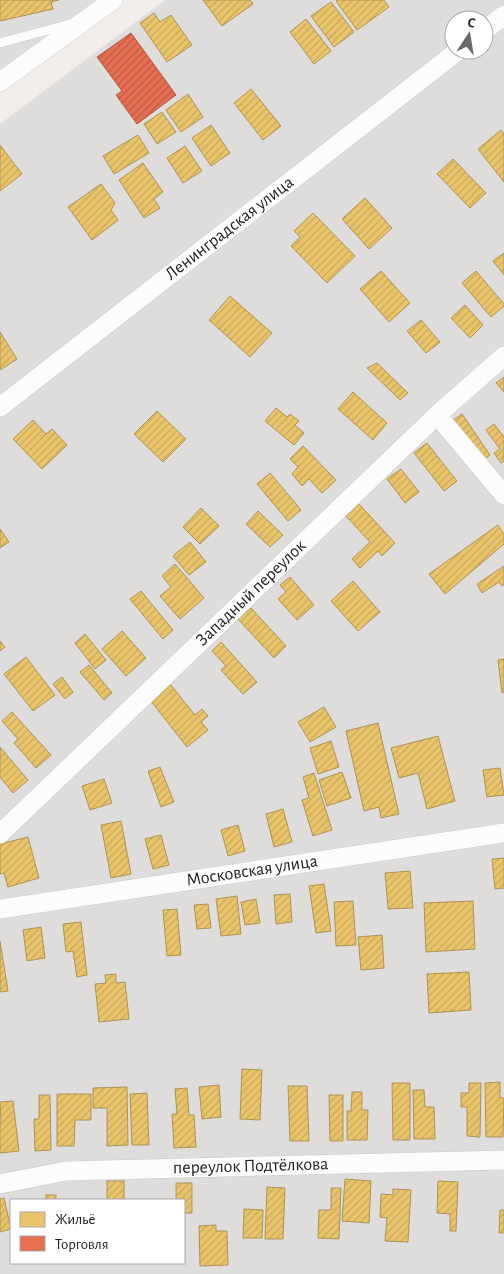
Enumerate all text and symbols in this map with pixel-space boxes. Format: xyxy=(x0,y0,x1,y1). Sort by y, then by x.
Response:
north arrow xyxy=(444,10,494,60)
text: С xyxy=(466,16,477,31)
street label: Ленинградская улица xyxy=(162,173,297,284)
street label: Западный переулок xyxy=(193,536,310,650)
street label: Московская улица xyxy=(185,852,319,890)
street label: переулок Подтёлкова xyxy=(173,1155,329,1177)
legend xyxy=(10,1199,185,1264)
text: Жильё xyxy=(55,1212,95,1227)
text: Торговля xyxy=(55,1237,109,1252)

